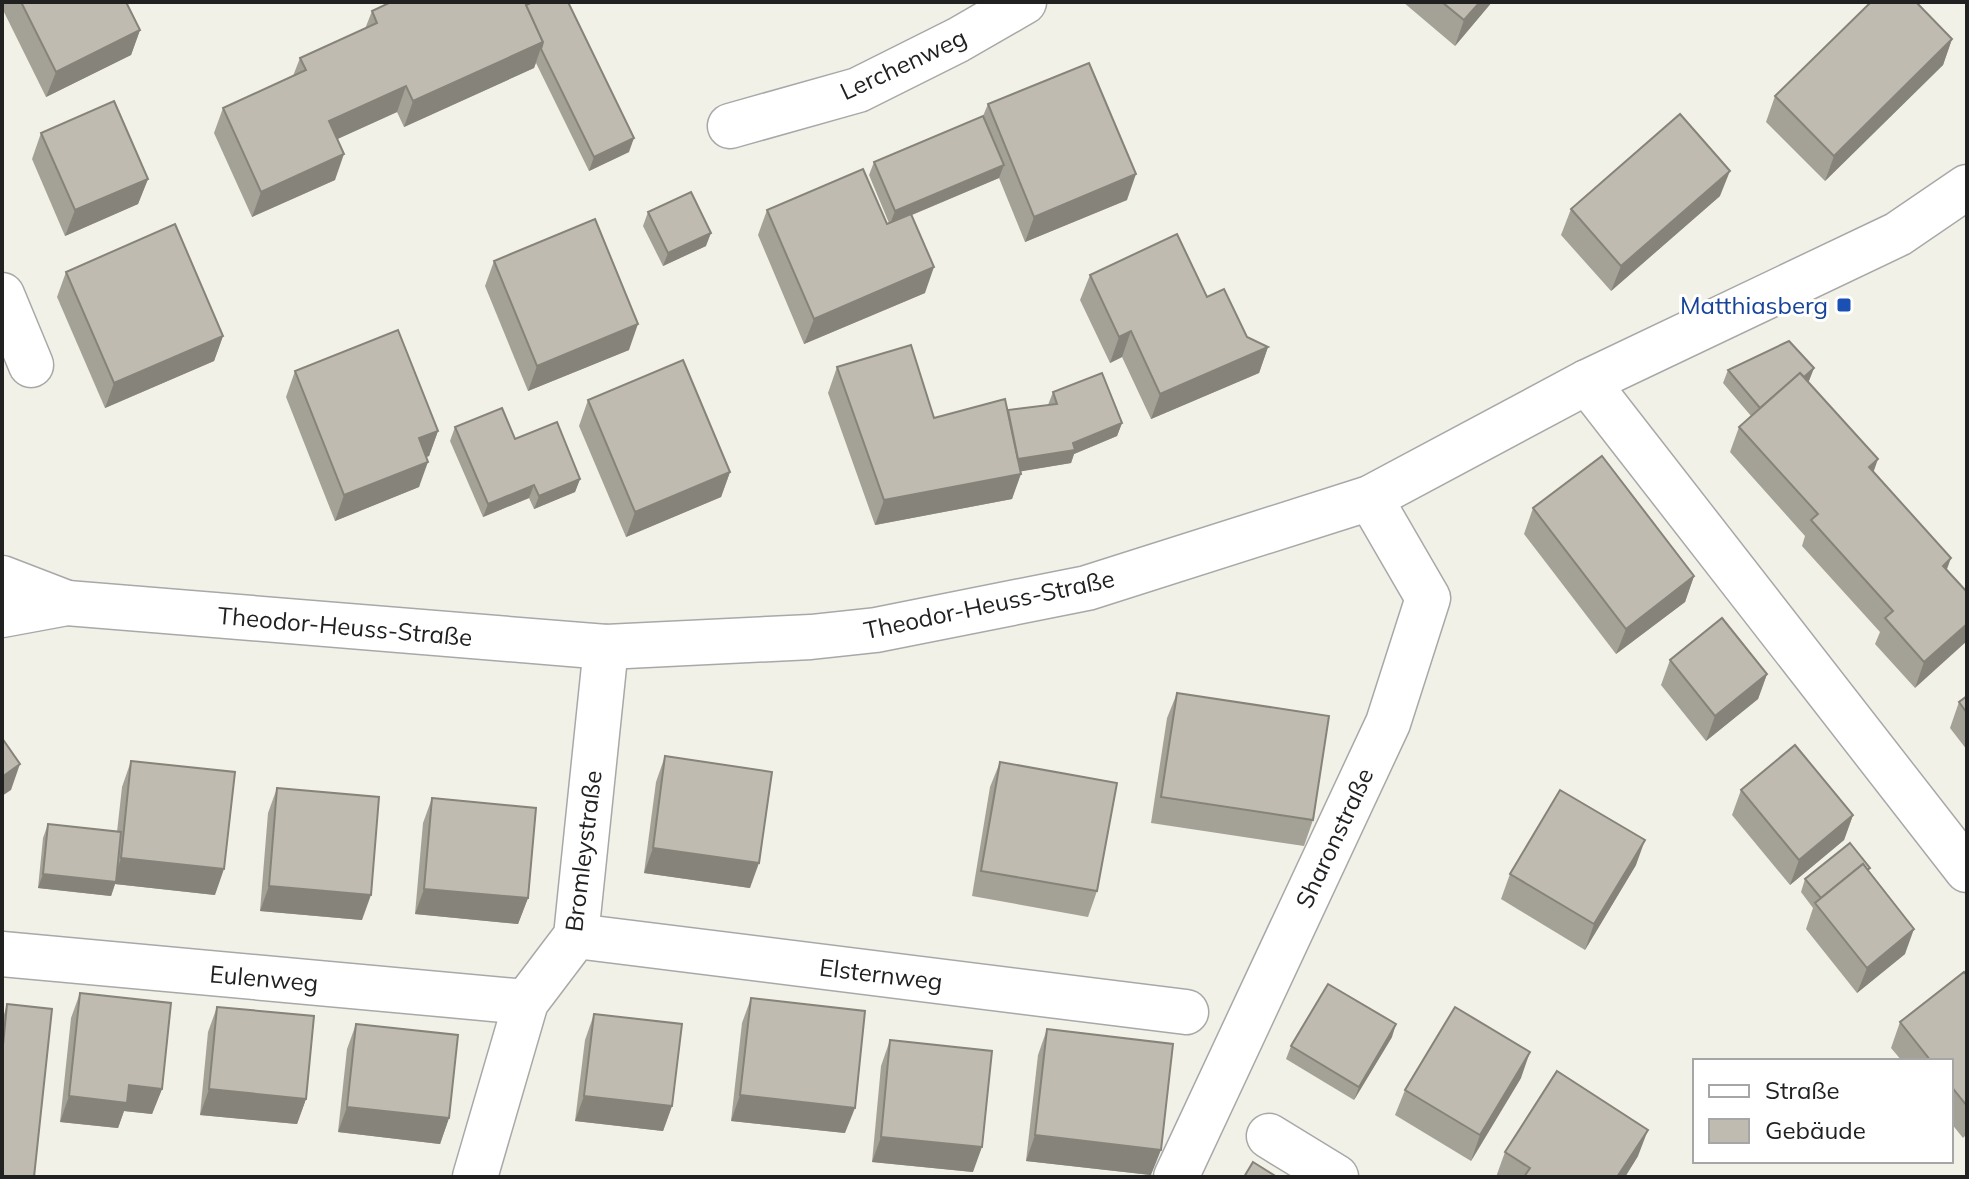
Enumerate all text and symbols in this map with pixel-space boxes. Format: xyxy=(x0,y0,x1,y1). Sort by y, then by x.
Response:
street label: Lerchenweg xyxy=(835,22,971,106)
place label: Matthiasberg xyxy=(1680,290,1828,320)
marker: Matthiasberg xyxy=(1835,296,1853,314)
street label: Theodor-Heuss-Straße xyxy=(861,563,1117,645)
street label: Theodor-Heuss-Straße xyxy=(217,600,473,652)
street label: Sharonstraße xyxy=(1288,763,1380,913)
street label: Bromleystraße xyxy=(558,769,608,933)
street label: Elsternweg xyxy=(818,952,944,996)
street label: Eulenweg xyxy=(208,958,320,998)
legend xyxy=(1693,1059,1953,1163)
text: Straße xyxy=(1765,1075,1840,1105)
text: Gebäude xyxy=(1765,1115,1866,1145)

